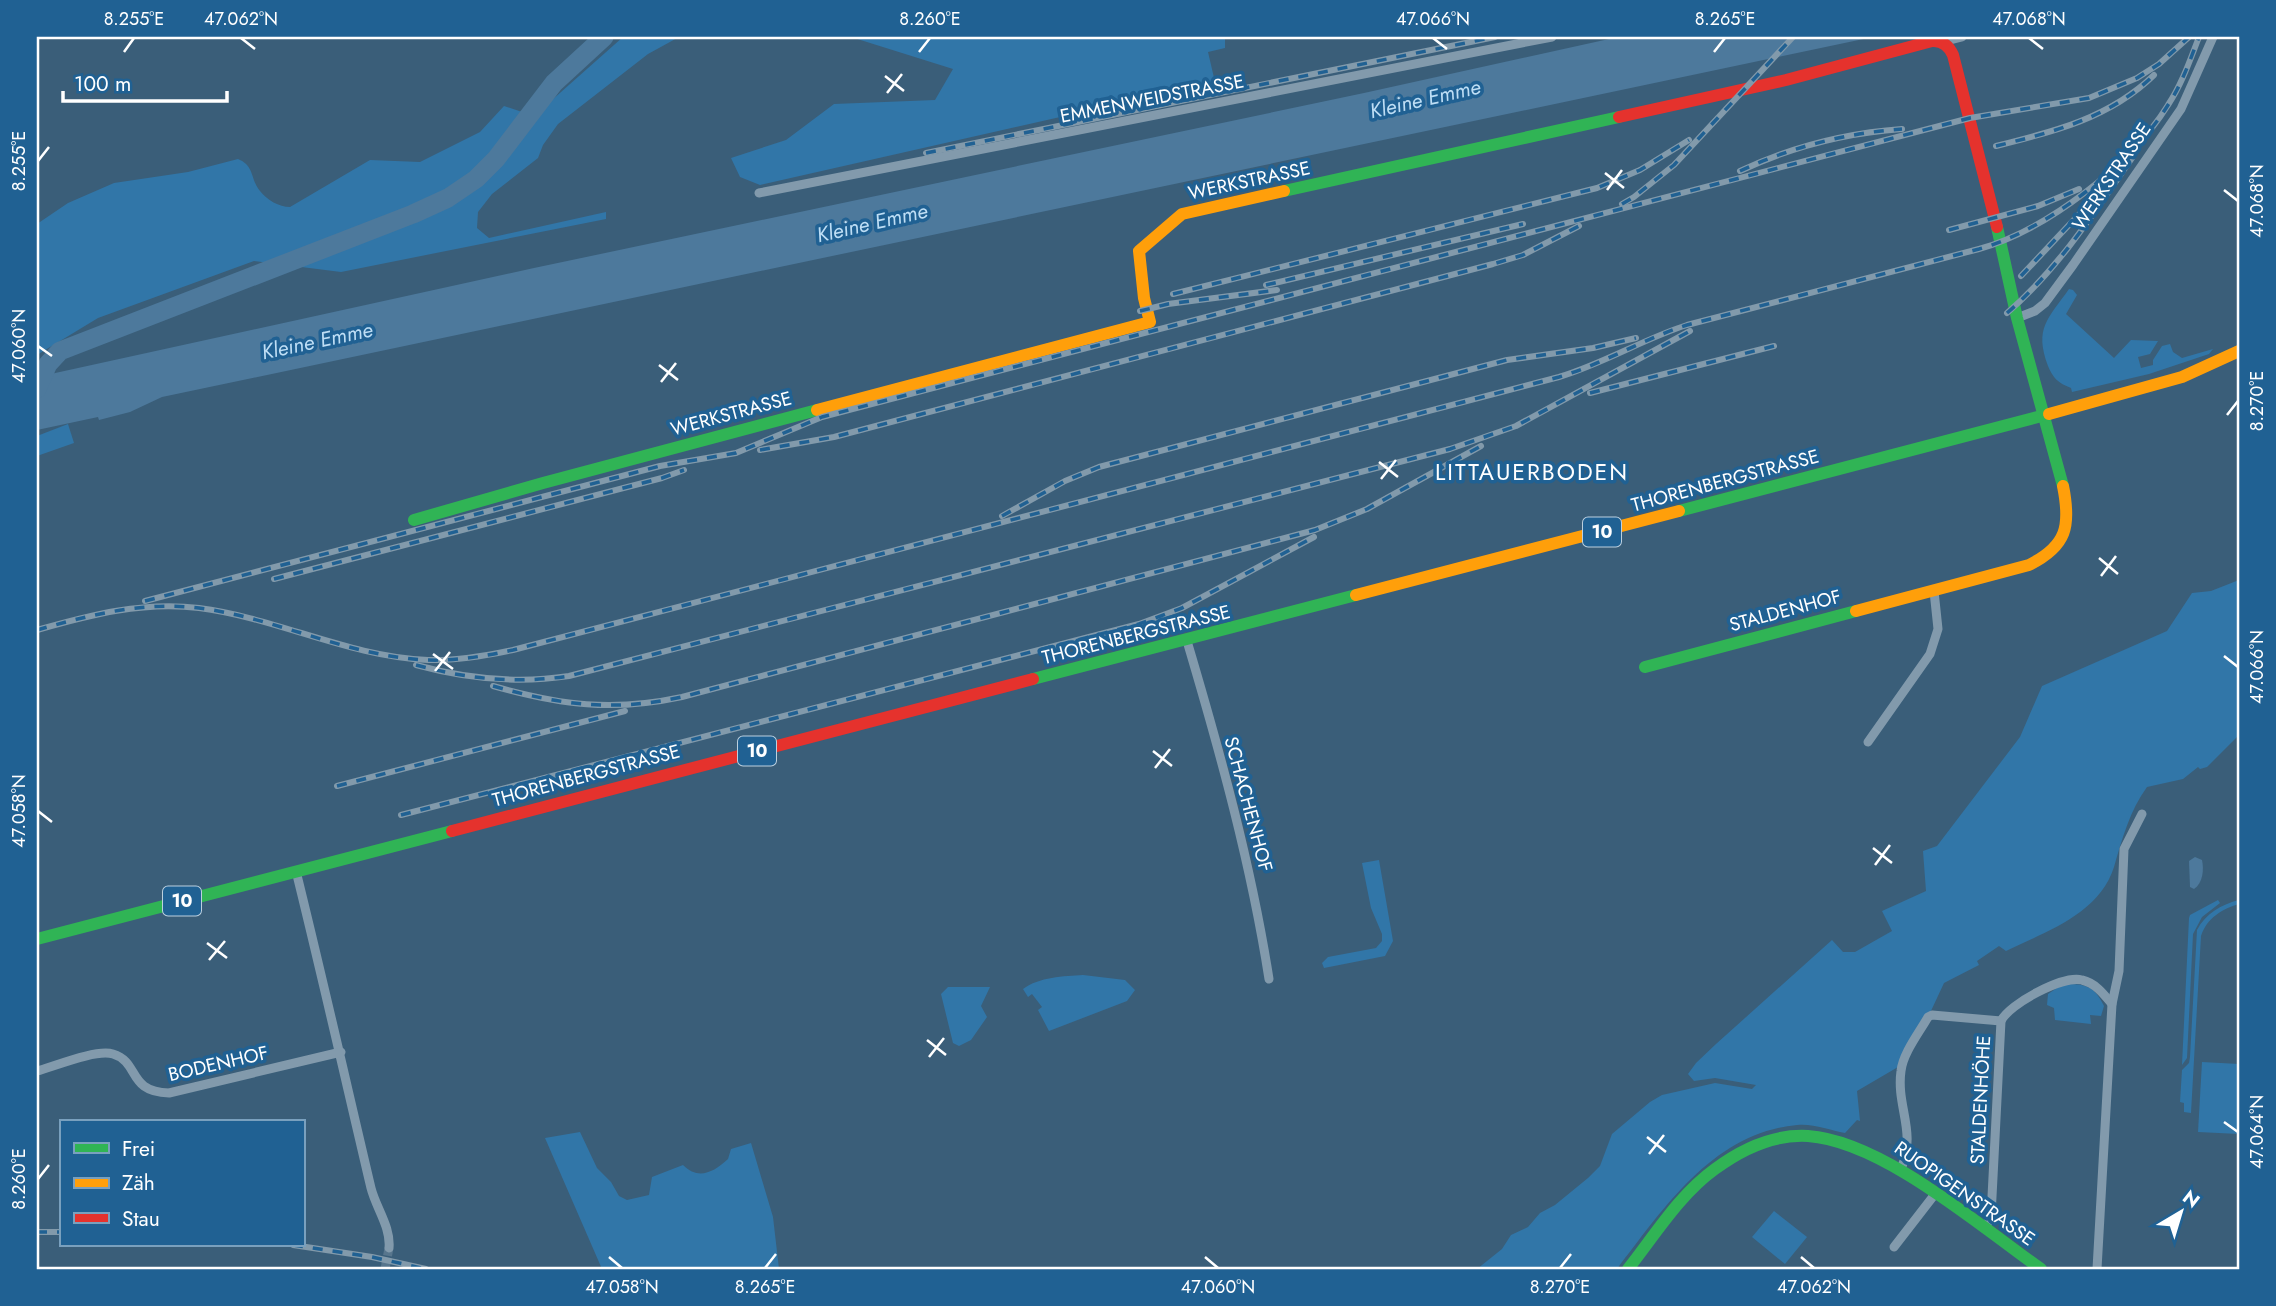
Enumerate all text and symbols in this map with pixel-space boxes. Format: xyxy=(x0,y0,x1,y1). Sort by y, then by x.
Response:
text: 8.255°E xyxy=(104,6,164,32)
text: 47.062°N xyxy=(204,6,278,32)
text: 8.260°E xyxy=(899,6,961,32)
text: 47.066°N xyxy=(1396,6,1470,32)
text: 8.265°E xyxy=(1695,6,1755,32)
text: 47.068°N xyxy=(1992,6,2066,32)
scale bar xyxy=(63,60,228,104)
street label: EMMENWEIDSTRASSE xyxy=(1058,67,1246,130)
text: 100 m xyxy=(74,69,131,99)
water label: Kleine Emme xyxy=(1367,72,1484,126)
street label: WERKSTRASSE xyxy=(2065,117,2157,235)
text: 8.255°E xyxy=(6,131,32,191)
street label: WERKSTRASSE xyxy=(1185,154,1313,207)
text: 47.068°N xyxy=(2244,164,2270,238)
water label: Kleine Emme xyxy=(814,196,931,250)
text: 47.060°N xyxy=(6,309,32,383)
water label: Kleine Emme xyxy=(259,314,376,367)
text: 8.270°E xyxy=(2244,371,2270,431)
street label: WERKSTRASSE xyxy=(668,384,795,443)
street label: THORENBERGSTRASSE xyxy=(1628,442,1822,519)
district label: LITTAUERBODEN xyxy=(1435,455,1629,489)
road number: 10 xyxy=(1583,518,1621,546)
street label: STALDENHOF xyxy=(1726,583,1844,638)
street label: THORENBERGSTRASSE xyxy=(1039,598,1233,671)
text: 47.066°N xyxy=(2244,630,2270,704)
street label: SCHACHENHOF xyxy=(1218,734,1280,875)
road number: 10 xyxy=(738,736,776,766)
street label: THORENBERGSTRASSE xyxy=(489,737,683,814)
text: 47.058°N xyxy=(6,774,32,848)
road number: 10 xyxy=(163,887,201,916)
street label: STALDENHÖHE xyxy=(1964,1035,1997,1165)
street label: BODENHOF xyxy=(165,1039,271,1088)
text: 47.064°N xyxy=(2244,1095,2270,1169)
legend xyxy=(60,1120,304,1246)
text: Frei xyxy=(122,1134,155,1164)
street label: RUOPIGENSTRASSE xyxy=(1889,1135,2041,1252)
text: 8.260°E xyxy=(6,1148,32,1210)
text: Zäh xyxy=(122,1168,155,1198)
north arrow xyxy=(2146,1176,2216,1246)
text: N xyxy=(2177,1184,2205,1214)
text: Stau xyxy=(122,1204,160,1234)
text: 47.058°N xyxy=(585,1274,659,1300)
text: 8.265°E xyxy=(735,1274,795,1300)
text: 47.060°N xyxy=(1181,1274,1255,1300)
text: 8.270°E xyxy=(1530,1274,1590,1300)
text: 47.062°N xyxy=(1777,1274,1851,1300)

